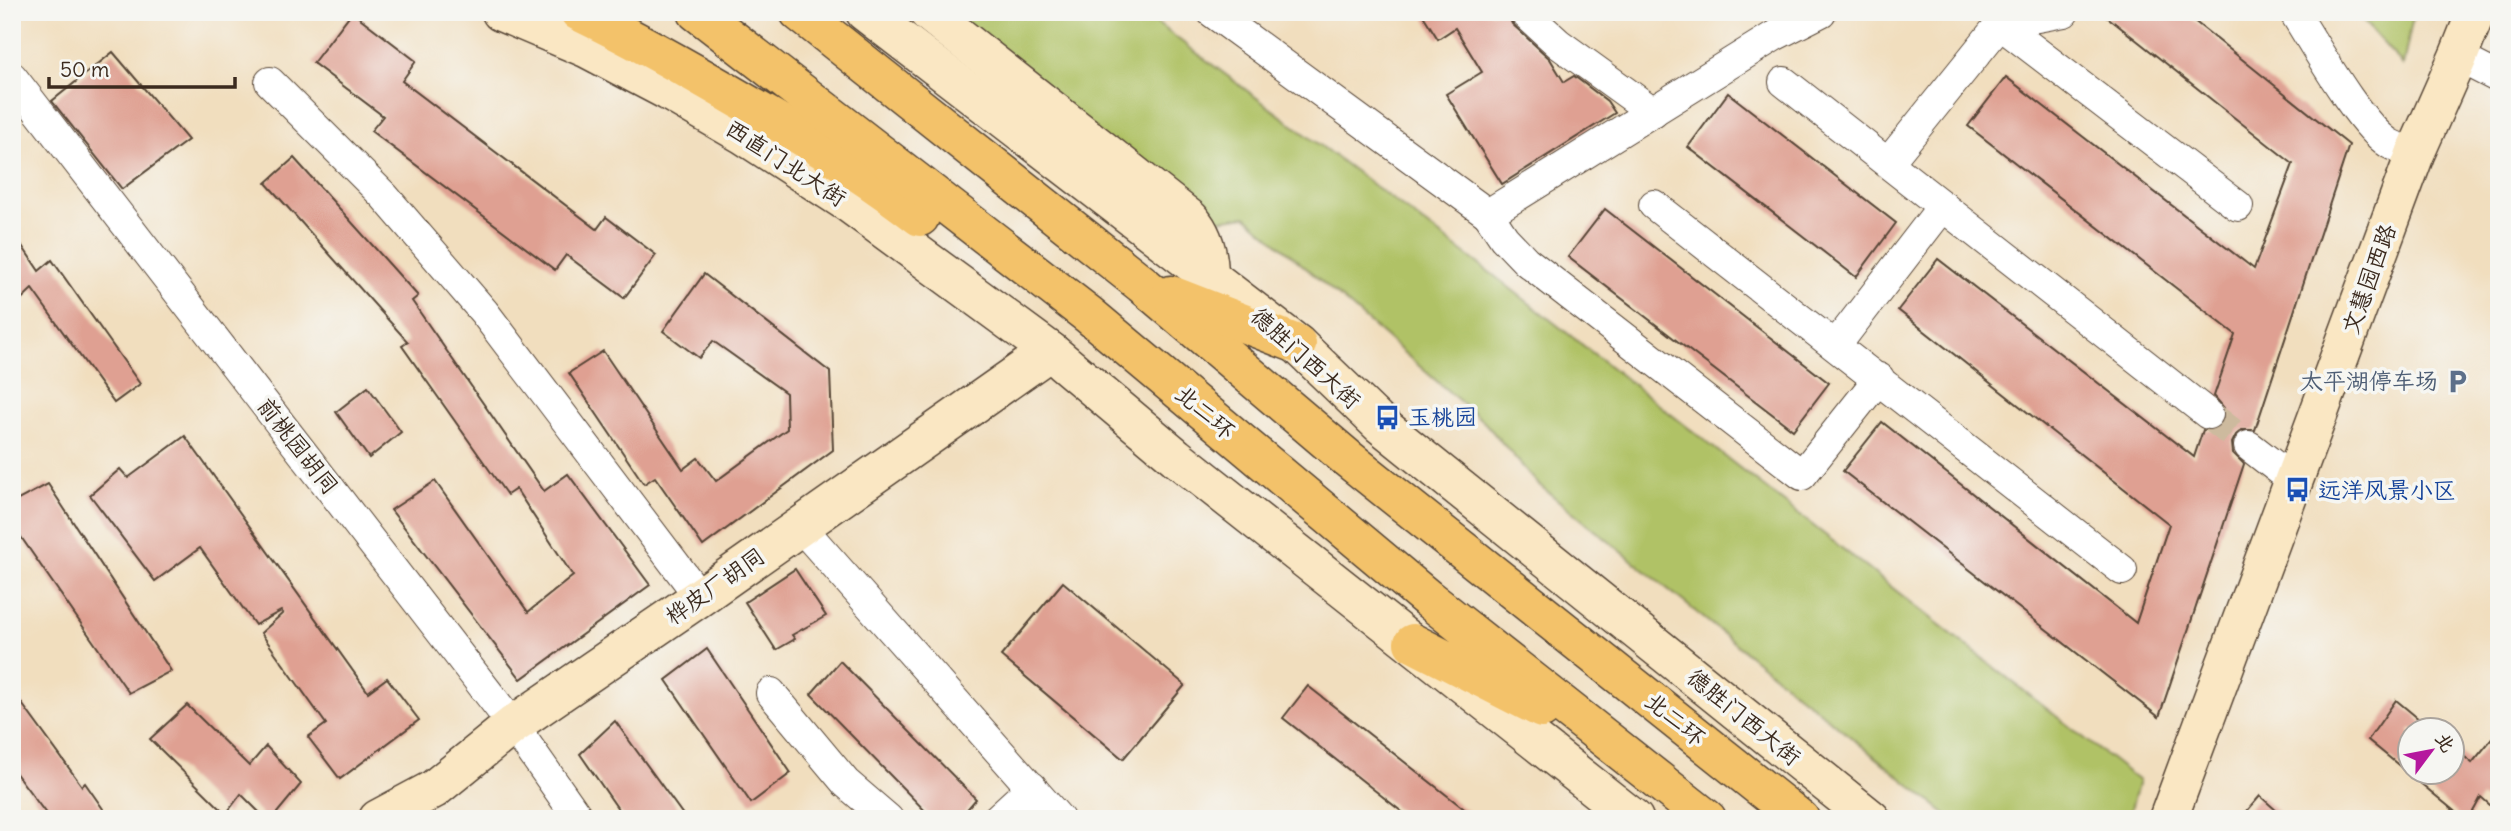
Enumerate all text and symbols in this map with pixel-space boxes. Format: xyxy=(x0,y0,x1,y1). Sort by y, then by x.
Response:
scale bar xyxy=(49,46,234,90)
text: 50 m xyxy=(60,56,109,83)
street label: 西直门北大街 xyxy=(721,113,852,212)
street label: 文慧园西路 xyxy=(2335,220,2402,338)
street label: 德胜门西大街 xyxy=(1245,301,1367,415)
place label: 太平湖停车场 xyxy=(2300,366,2438,395)
parking icon: 太平湖停车场 xyxy=(2444,367,2472,395)
street label: 北二环 xyxy=(1170,378,1241,445)
street label: 前桃园胡同 xyxy=(252,391,345,500)
place label: 玉桃园 xyxy=(1408,402,1477,431)
bus stop icon: 玉桃园 xyxy=(1374,403,1402,431)
place label: 远洋风景小区 xyxy=(2318,475,2456,504)
bus stop icon: 远洋风景小区 xyxy=(2284,476,2312,504)
street label: 桦皮厂胡同 xyxy=(659,541,770,630)
street label: 德胜门西大街 xyxy=(1682,662,1807,771)
street label: 北二环 xyxy=(1639,686,1711,752)
north arrow xyxy=(2396,716,2466,786)
text: 北 xyxy=(2430,728,2461,756)

